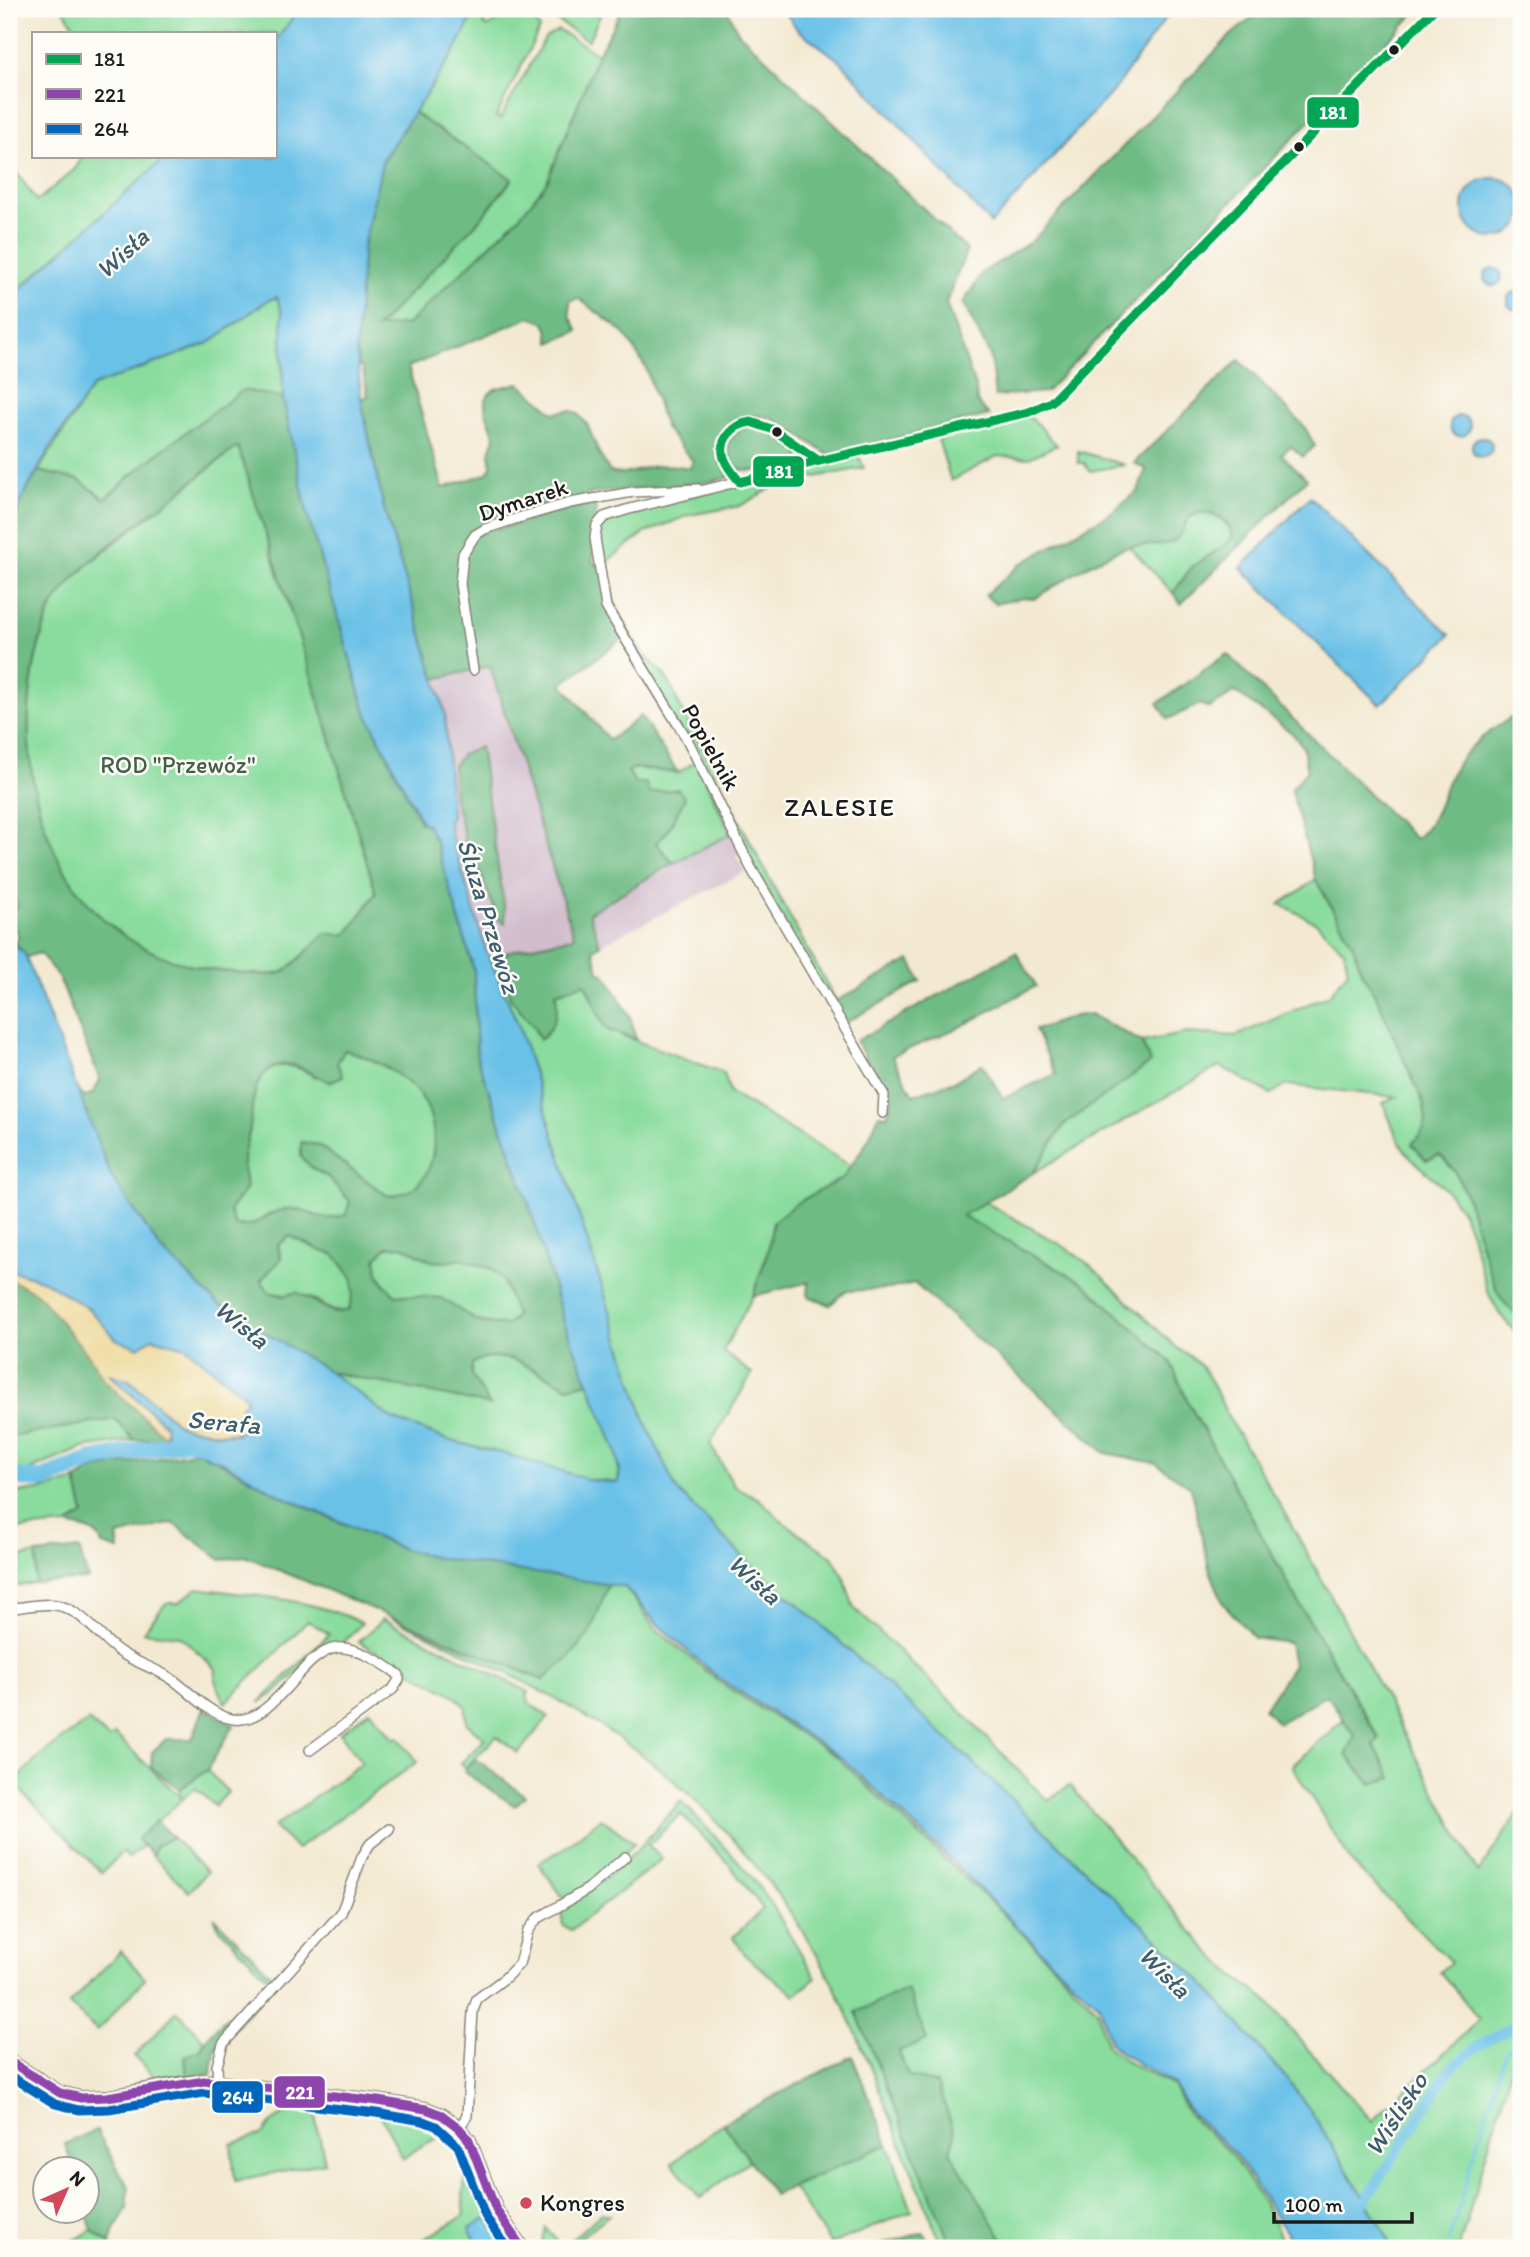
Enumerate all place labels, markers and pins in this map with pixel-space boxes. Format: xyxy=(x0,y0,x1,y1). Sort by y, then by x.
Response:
unlabelled marker xyxy=(1387,43,1401,57)
unlabelled marker xyxy=(1292,140,1306,154)
unlabelled marker xyxy=(770,425,784,439)
place label: Kongres xyxy=(540,2188,625,2217)
marker: Kongres xyxy=(518,2195,534,2211)

